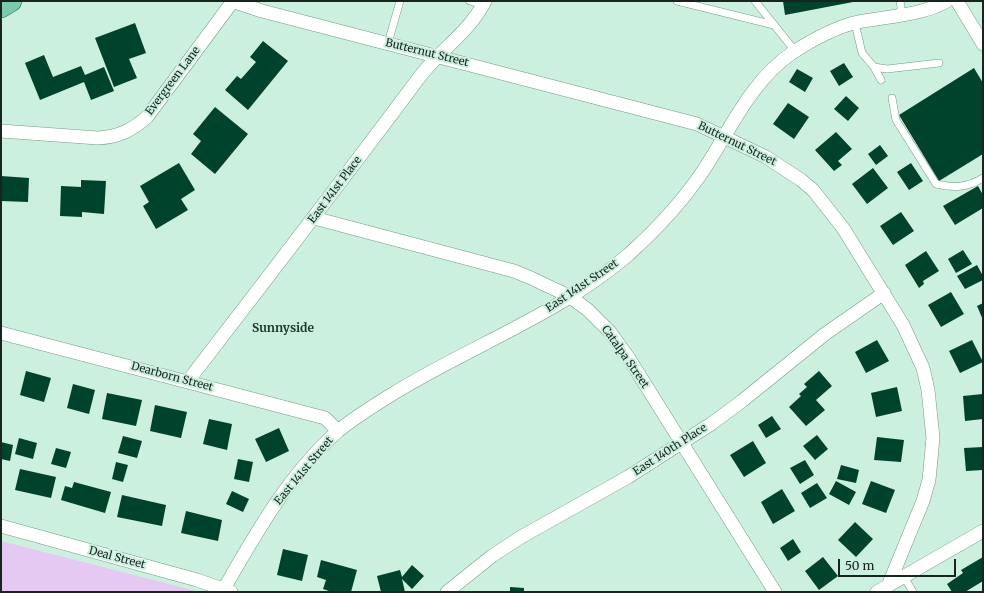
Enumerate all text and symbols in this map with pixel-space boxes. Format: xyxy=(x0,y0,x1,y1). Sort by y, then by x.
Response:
street label: Butternut Street xyxy=(384,36,470,70)
street label: Evergreen Lane xyxy=(143,44,203,118)
street label: Butternut Street xyxy=(696,119,778,169)
street label: East 141st Place xyxy=(305,154,365,226)
street label: East 141st Street xyxy=(543,257,621,315)
district label: Sunnyside xyxy=(252,322,314,336)
street label: Catalpa Street xyxy=(599,323,651,391)
street label: Dearborn Street xyxy=(129,360,215,394)
street label: East 140th Place xyxy=(631,421,709,479)
street label: East 141st Street xyxy=(272,434,336,508)
street label: Deal Street xyxy=(87,544,147,572)
scale bar xyxy=(840,551,958,577)
text: 50 m xyxy=(845,558,874,573)

